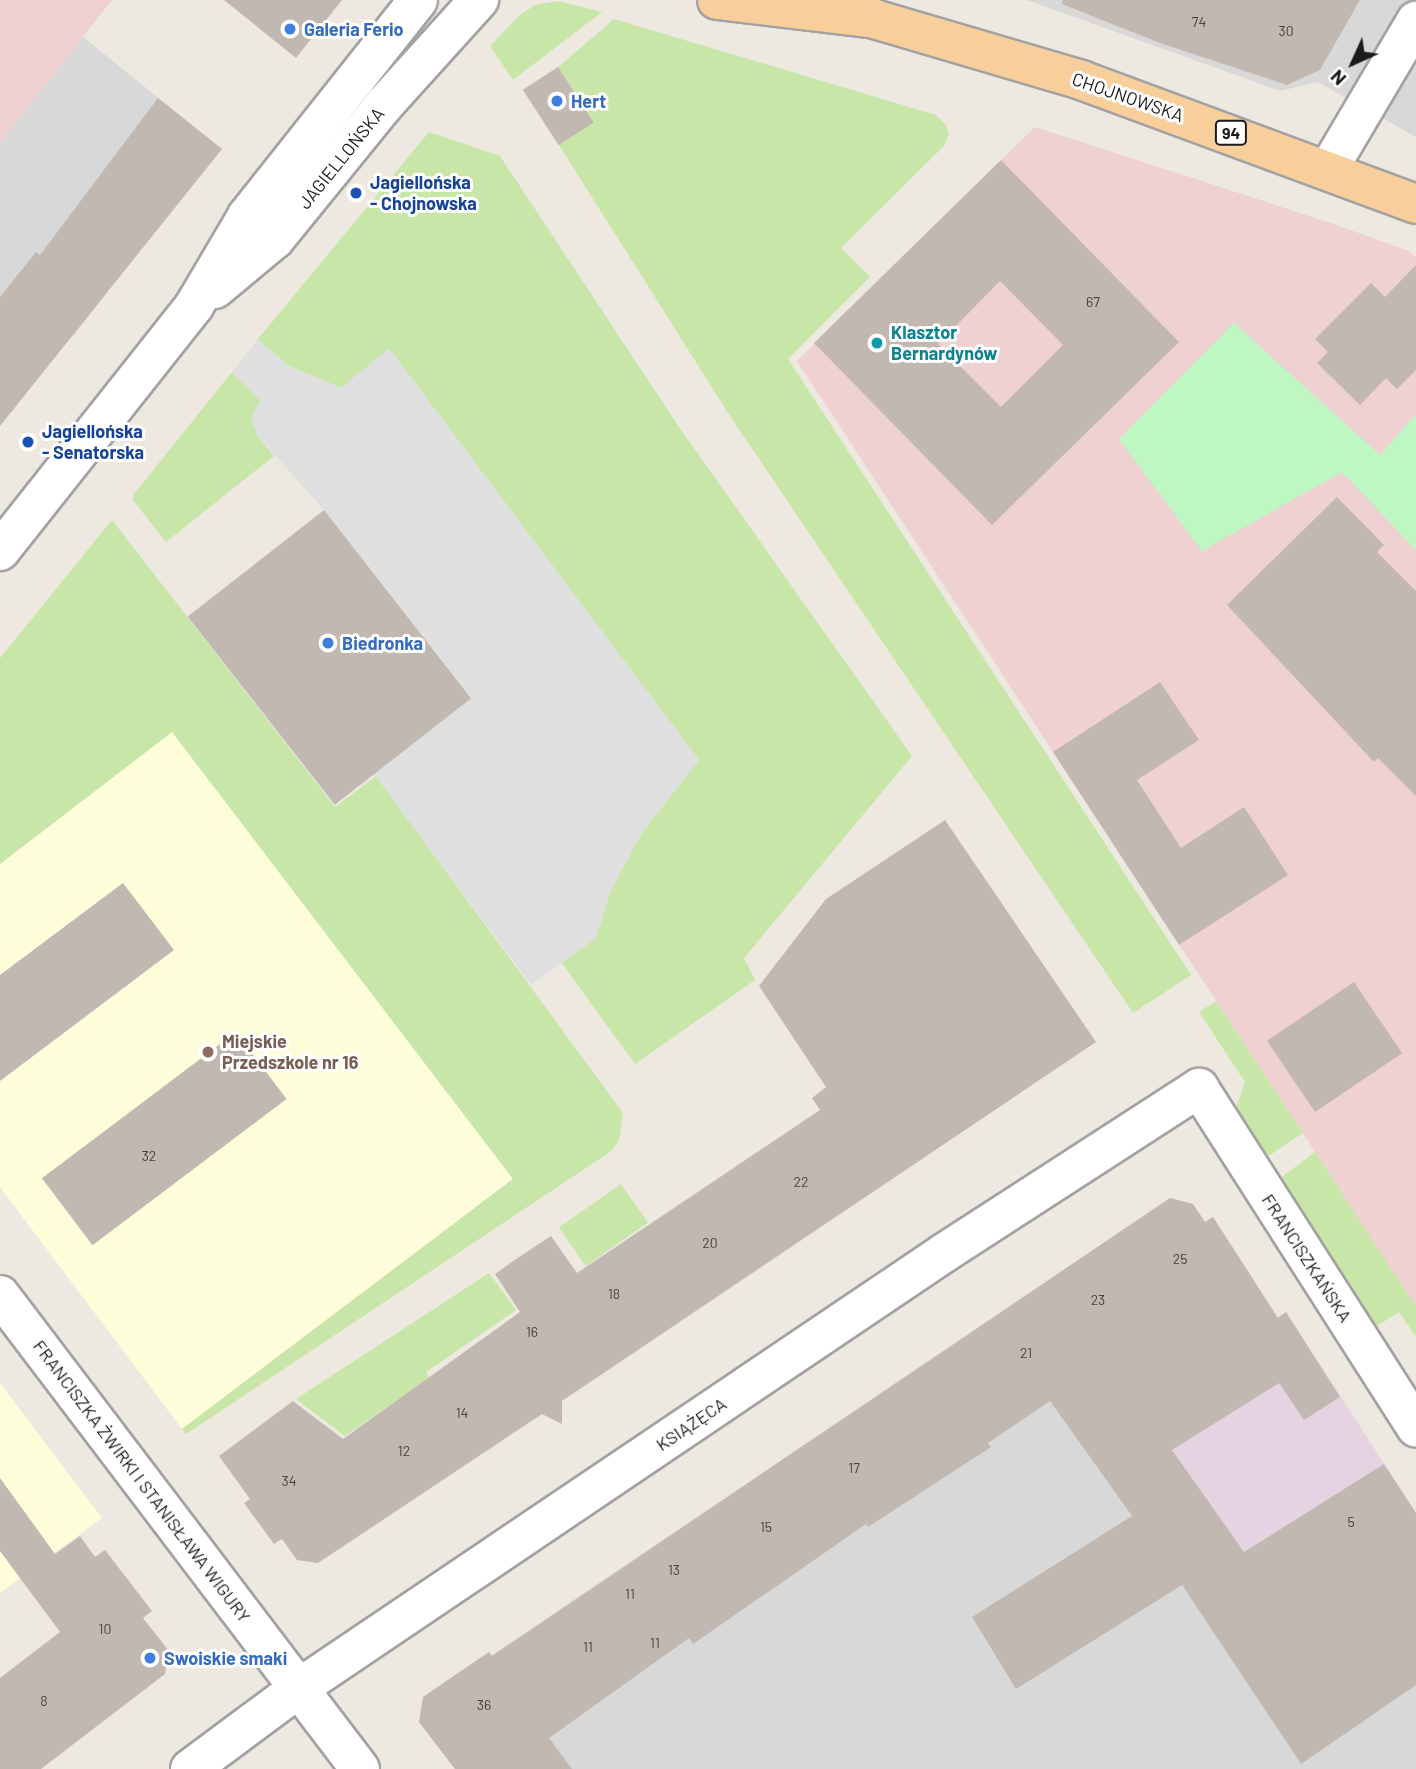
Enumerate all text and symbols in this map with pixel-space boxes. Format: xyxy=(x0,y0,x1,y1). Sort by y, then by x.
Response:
house number: 74 xyxy=(1192,14,1206,30)
place label: Galeria Ferio xyxy=(304,18,404,40)
marker: Galeria Ferio xyxy=(282,21,298,37)
house number: 30 xyxy=(1278,23,1294,39)
north arrow xyxy=(1318,28,1388,98)
text: N xyxy=(1325,66,1350,91)
street label: CHOJNOWSKA xyxy=(1069,68,1187,126)
place label: Hert xyxy=(571,90,606,112)
marker: Hert xyxy=(549,93,565,109)
street label: JAGIELLOŃSKA xyxy=(294,103,388,213)
road number: 94 xyxy=(1214,120,1248,146)
place label: Jagiellońska - Chojnowska xyxy=(370,172,477,214)
marker: Jagiellońska - Chojnowska xyxy=(348,185,364,201)
house number: 67 xyxy=(1086,294,1100,310)
place label: Klasztor Bernardynów xyxy=(891,322,997,364)
marker: Klasztor Bernardynów xyxy=(869,335,885,351)
place label: Jagiellońska - Senatorska xyxy=(42,421,144,464)
marker: Jagiellońska - Senatorska xyxy=(20,434,36,450)
place label: Biedronka xyxy=(342,632,423,654)
marker: Biedronka xyxy=(320,635,336,651)
place label: Miejskie Przedszkole nr 16 xyxy=(222,1031,358,1074)
marker: Miejskie Przedszkole nr 16 xyxy=(200,1044,216,1060)
house number: 32 xyxy=(142,1148,156,1164)
house number: 22 xyxy=(793,1174,809,1190)
street label: FRANCISZKAŃSKA xyxy=(1258,1190,1356,1326)
house number: 20 xyxy=(702,1235,718,1251)
house number: 25 xyxy=(1173,1251,1187,1267)
house number: 18 xyxy=(608,1286,620,1302)
house number: 23 xyxy=(1091,1292,1105,1308)
house number: 16 xyxy=(526,1324,538,1340)
street label: FRANCISZKA ŻWIRKI I STANISŁAWA WIGURY xyxy=(29,1336,255,1626)
house number: 21 xyxy=(1020,1345,1032,1361)
street label: KSIĄŻĘCA xyxy=(652,1393,730,1455)
house number: 14 xyxy=(456,1405,468,1421)
house number: 12 xyxy=(398,1443,410,1459)
house number: 17 xyxy=(848,1460,860,1476)
house number: 34 xyxy=(282,1473,296,1489)
house number: 5 xyxy=(1347,1514,1355,1530)
house number: 15 xyxy=(760,1519,772,1535)
house number: 13 xyxy=(668,1562,680,1578)
house number: 11 xyxy=(625,1586,635,1602)
house number: 10 xyxy=(99,1621,111,1637)
house number: 11 xyxy=(650,1635,660,1651)
house number: 11 xyxy=(583,1639,593,1655)
place label: Swoiskie smaki xyxy=(164,1647,287,1669)
marker: Swoiskie smaki xyxy=(142,1650,158,1666)
house number: 8 xyxy=(40,1693,48,1709)
house number: 36 xyxy=(477,1697,491,1713)

